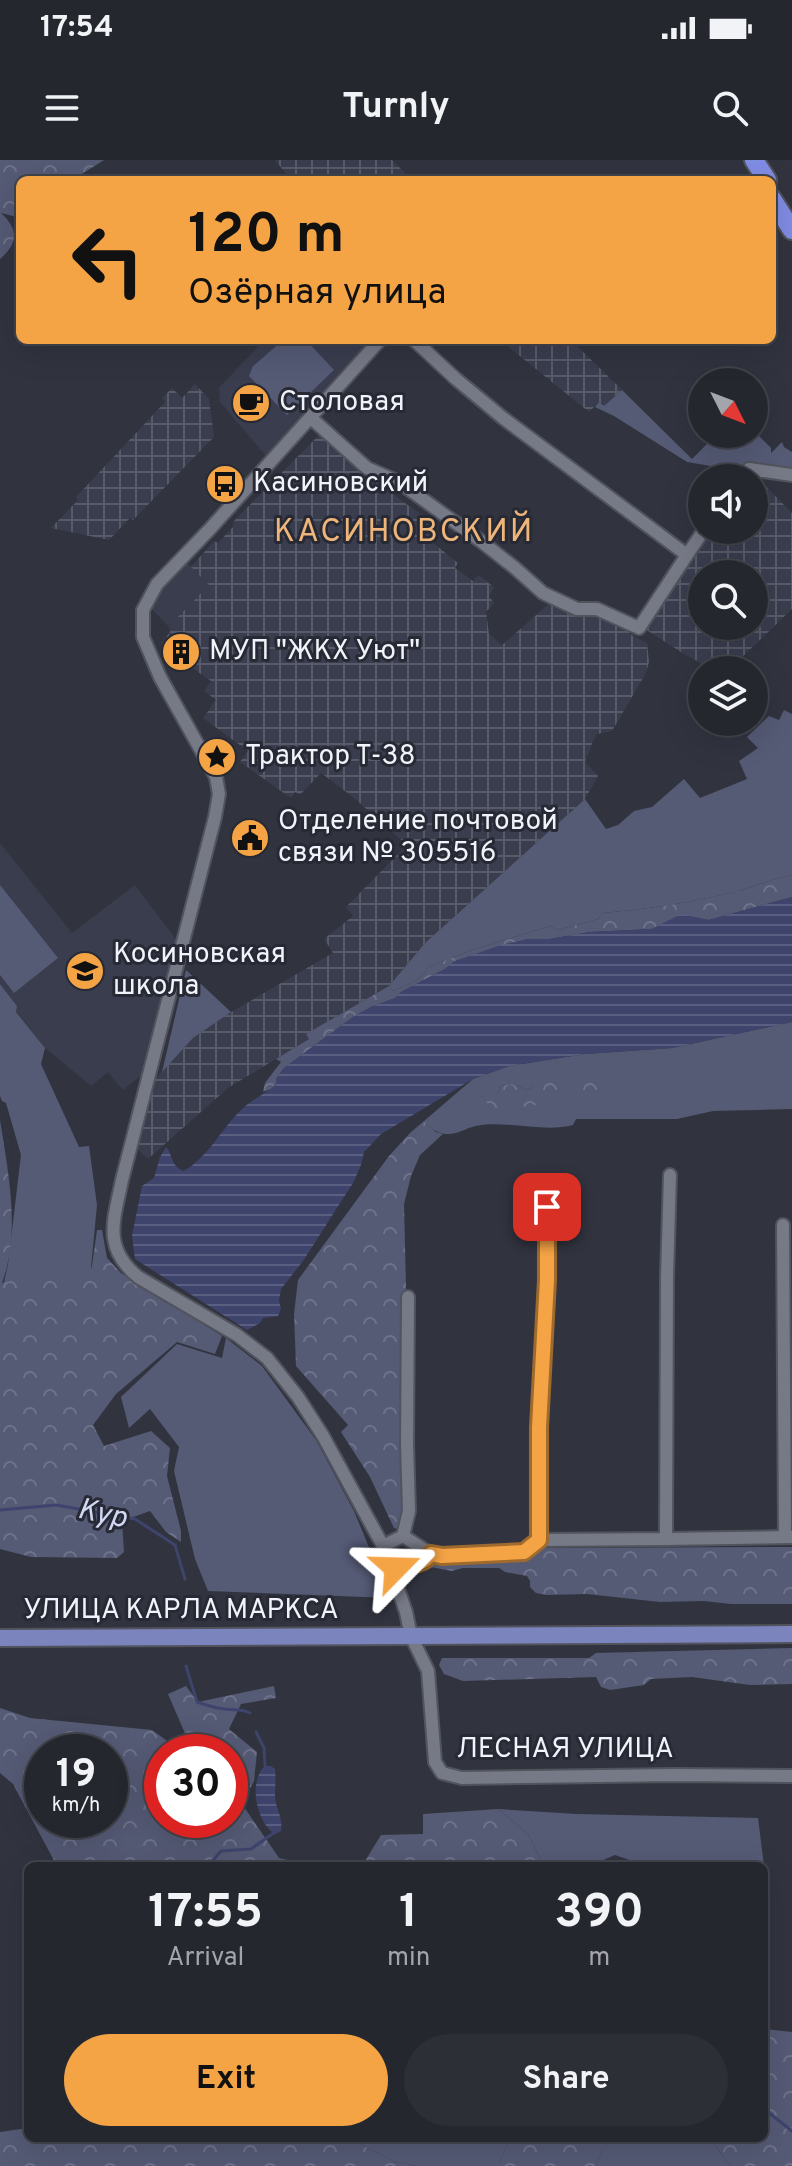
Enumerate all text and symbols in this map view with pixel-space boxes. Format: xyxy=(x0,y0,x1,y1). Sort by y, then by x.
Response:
text: 17:54 xyxy=(40,10,114,47)
text: Turnly xyxy=(342,85,450,131)
icon: menu xyxy=(40,86,84,130)
icon: search xyxy=(708,86,752,130)
text: 120 m xyxy=(188,202,345,272)
icon: left xyxy=(56,208,160,312)
text: Озёрная улица xyxy=(188,271,447,317)
north arrow xyxy=(688,368,768,448)
map controls xyxy=(688,368,768,736)
cafe icon: Столовая xyxy=(230,382,272,424)
place label: Столовая xyxy=(279,385,405,421)
bus stop icon: Касиновский xyxy=(204,463,246,505)
button: sound xyxy=(688,464,768,544)
place label: Касиновский xyxy=(253,466,428,502)
district label: КАСИНОВСКИЙ xyxy=(274,510,534,553)
button: search xyxy=(688,560,768,640)
building icon: МУП "ЖКХ Уют" xyxy=(160,631,202,673)
place label: МУП "ЖКХ Уют" xyxy=(209,634,420,670)
button: layers xyxy=(688,656,768,736)
place icon: Трактор Т-38 xyxy=(196,736,238,778)
place label: Трактор Т-38 xyxy=(245,739,416,775)
place label: Отделение почтовой связи № 305516 xyxy=(278,804,558,872)
public building icon: Отделение почтовой связи № 305516 xyxy=(229,817,271,859)
place label: Косиновская школа xyxy=(113,937,286,1005)
school or university icon: Косиновская школа xyxy=(64,950,106,992)
pin xyxy=(513,1173,581,1241)
icon: arrive xyxy=(525,1185,569,1229)
water label: Кур xyxy=(74,1492,131,1538)
position arrow xyxy=(354,1526,438,1610)
street label: УЛИЦА КАРЛА МАРКСА xyxy=(23,1593,339,1629)
street label: ЛЕСНАЯ УЛИЦА xyxy=(456,1732,674,1768)
speed limit sign: 30 xyxy=(144,1734,248,1838)
text: 19 xyxy=(56,1751,96,1801)
text: km/h xyxy=(52,1793,100,1819)
text: 17:55 xyxy=(148,1884,263,1944)
text: 1 xyxy=(399,1884,418,1944)
text: 390 xyxy=(554,1884,644,1944)
text: Arrival xyxy=(167,1942,244,1975)
text: min xyxy=(387,1942,430,1975)
text: m xyxy=(588,1942,610,1975)
button: Exit xyxy=(64,2034,388,2126)
button: Share xyxy=(404,2034,728,2126)

